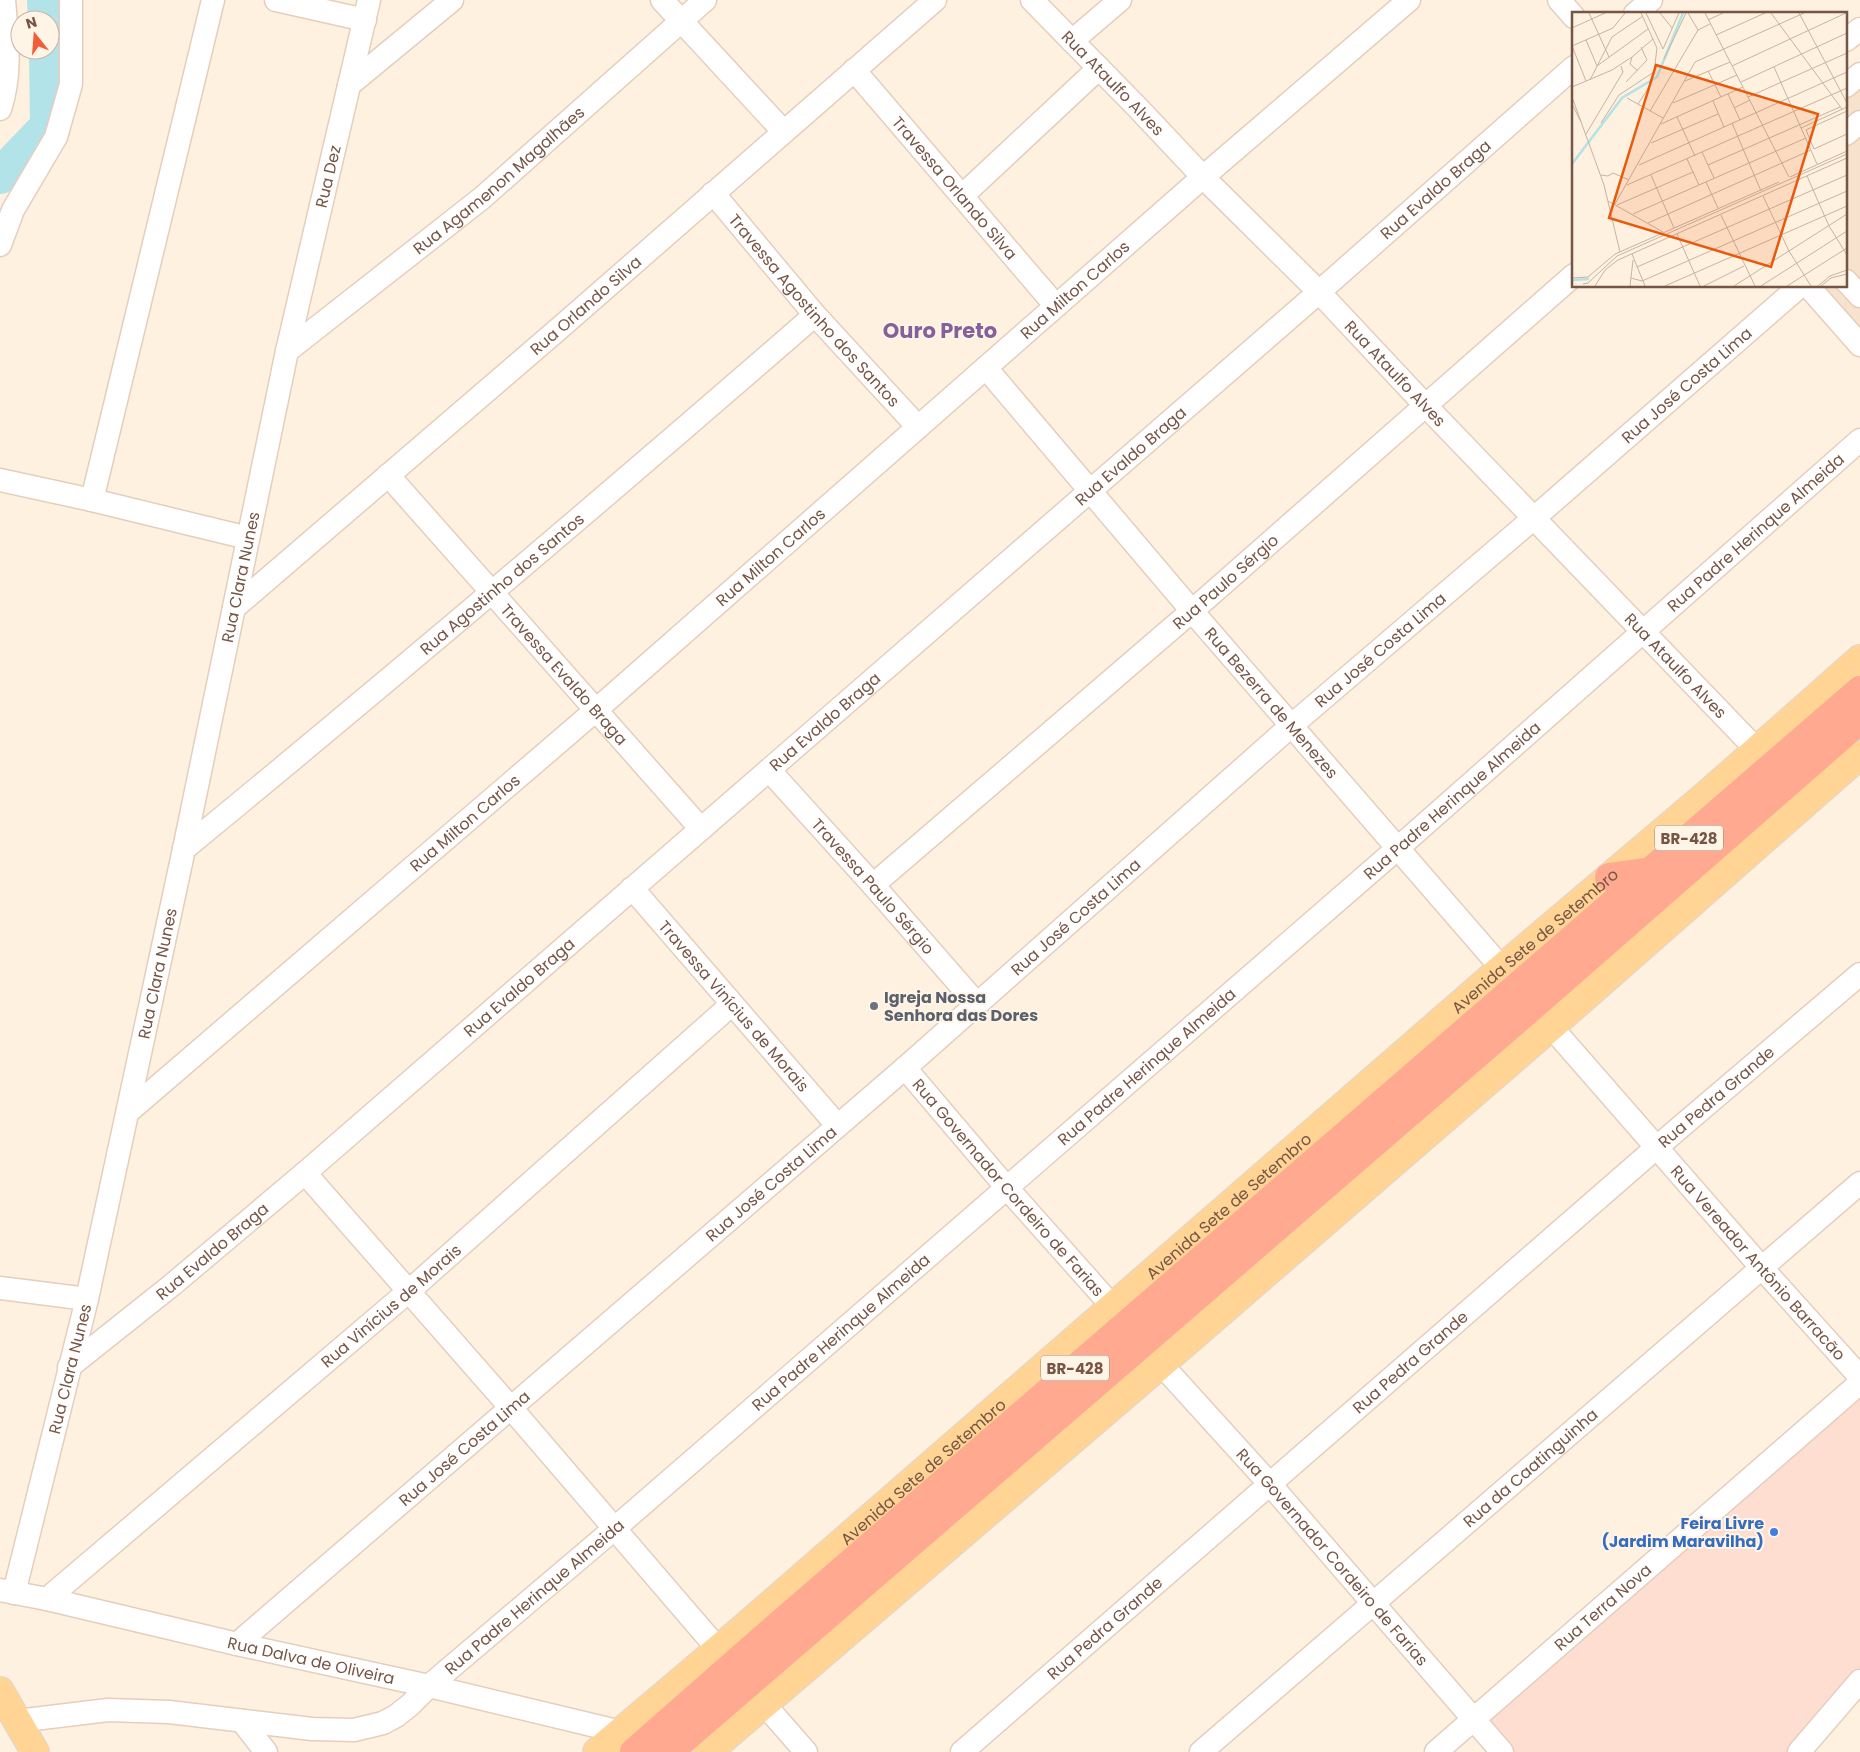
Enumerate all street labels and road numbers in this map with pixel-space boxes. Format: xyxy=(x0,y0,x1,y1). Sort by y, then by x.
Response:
street label: Rua Ataulfo Alves xyxy=(1057,25,1170,141)
street label: Rua Agamenon Magalhães xyxy=(408,101,589,260)
street label: Travessa Orlando Silva xyxy=(887,111,1023,264)
street label: Rua Evaldo Braga xyxy=(1375,134,1496,244)
street label: Rua Dez xyxy=(309,143,346,210)
street label: Travessa Agostinho dos Santos xyxy=(723,209,905,412)
street label: Rua Milton Carlos xyxy=(1015,235,1135,344)
street label: Rua Orlando Silva xyxy=(525,250,646,360)
street label: Rua Ataulfo Alves xyxy=(1340,315,1451,432)
street label: Rua José Costa Lima xyxy=(1616,322,1757,448)
street label: Rua Evaldo Braga xyxy=(1070,401,1191,511)
street label: Rua Padre Herinque Almeida xyxy=(1662,448,1849,617)
street label: Rua Milton Carlos xyxy=(711,502,830,611)
street label: Rua Agostinho dos Santos xyxy=(415,507,589,660)
street label: Rua Clara Nunes xyxy=(215,509,265,645)
street label: Rua Paulo Sérgio xyxy=(1167,529,1283,634)
street label: Rua José Costa Lima xyxy=(1309,587,1451,713)
street label: Travessa Evaldo Braga xyxy=(495,599,633,750)
street label: Rua Ataulfo Alves xyxy=(1619,608,1732,723)
street label: Rua Bezerra de Menezes xyxy=(1199,622,1344,783)
street label: Rua Evaldo Braga xyxy=(764,667,885,776)
street label: Rua Padre Herinque Almeida xyxy=(1358,716,1545,885)
street label: Rua Milton Carlos xyxy=(405,769,525,877)
street label: Travessa Paulo Sérgio xyxy=(806,813,940,959)
road number: BR-428 xyxy=(1655,826,1723,850)
street label: Rua José Costa Lima xyxy=(1006,853,1146,981)
street label: Avenida Sete de Setembro xyxy=(1446,863,1623,1019)
street label: Rua Clara Nunes xyxy=(132,906,182,1041)
street label: Travessa Vinícius de Morais xyxy=(653,915,815,1097)
street label: Rua Evaldo Braga xyxy=(458,932,580,1042)
street label: Rua Padre Herinque Almeida xyxy=(1052,983,1241,1150)
street label: Rua Pedra Grande xyxy=(1653,1040,1779,1153)
street label: Rua Governador Cordeiro de Farias xyxy=(907,1074,1110,1301)
street label: Rua José Costa Lima xyxy=(700,1121,841,1247)
street label: Avenida Sete de Setembro xyxy=(1141,1127,1316,1284)
street label: Rua Vereador Antônio Barracão xyxy=(1666,1160,1851,1365)
street label: Rua Evaldo Braga xyxy=(151,1197,273,1305)
street label: Rua Vinícius de Morais xyxy=(316,1239,466,1373)
street label: Rua Padre Herinque Almeida xyxy=(747,1248,935,1416)
street label: Rua Clara Nunes xyxy=(42,1301,97,1436)
street label: Rua Pedra Grande xyxy=(1347,1305,1473,1419)
road number: BR-428 xyxy=(1041,1356,1109,1380)
street label: Rua José Costa Lima xyxy=(394,1385,535,1511)
street label: Avenida Sete de Setembro xyxy=(835,1393,1011,1550)
street label: Rua da Caatinguinha xyxy=(1458,1403,1603,1532)
street label: Rua Governador Cordeiro de Farias xyxy=(1231,1443,1434,1671)
street label: Rua Padre Herinque Almeida xyxy=(439,1514,629,1680)
street label: Rua Terra Nova xyxy=(1549,1558,1656,1656)
street label: Rua Pedra Grande xyxy=(1042,1571,1167,1685)
street label: Rua Dalva de Oliveira xyxy=(225,1631,397,1690)

